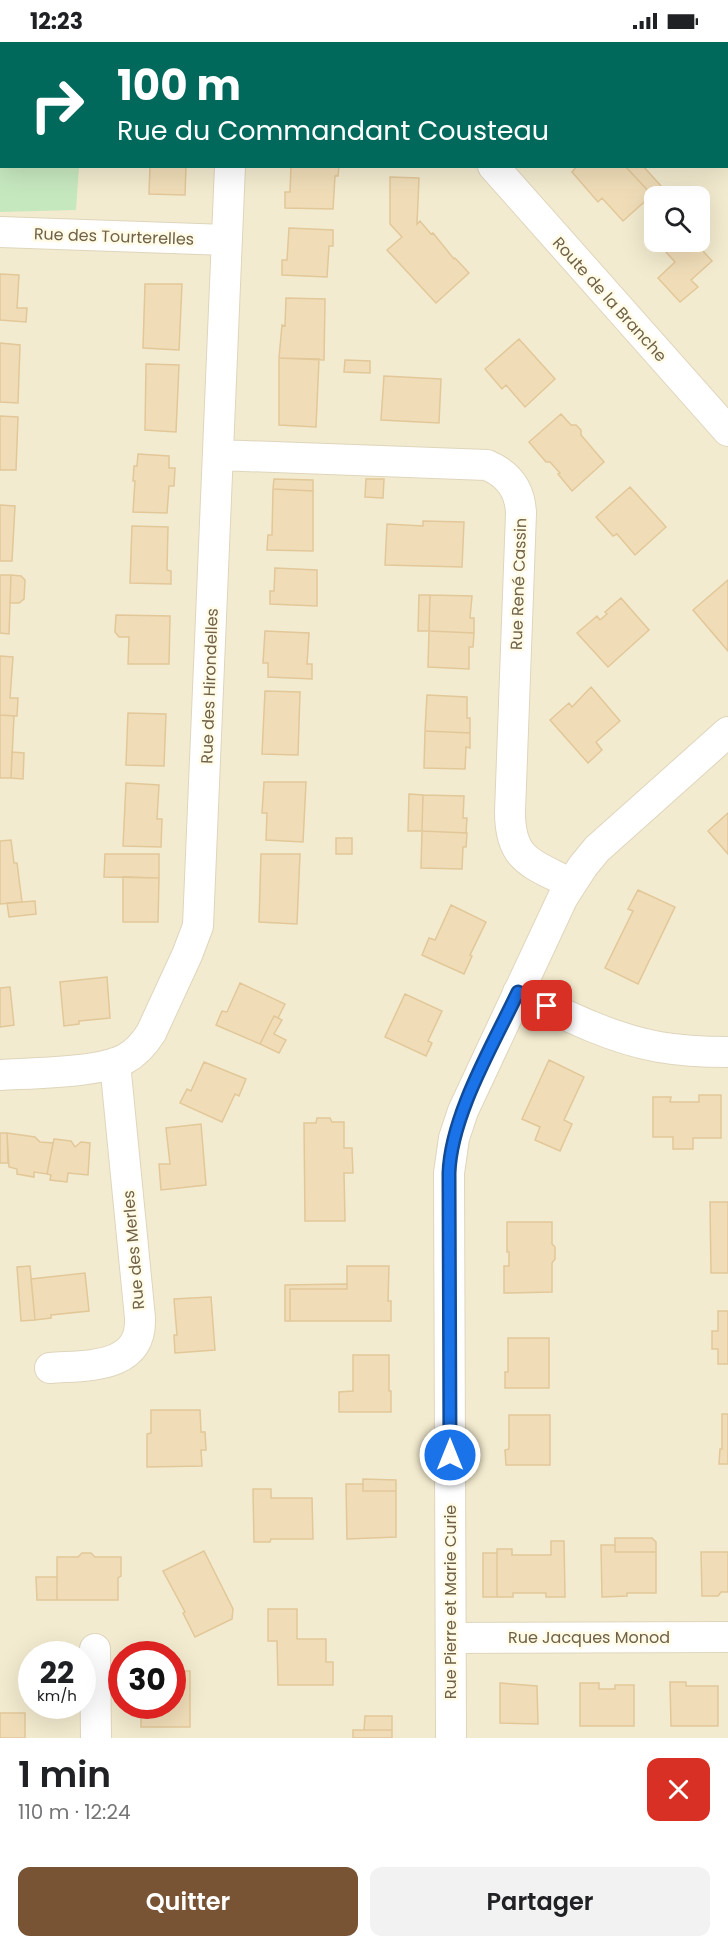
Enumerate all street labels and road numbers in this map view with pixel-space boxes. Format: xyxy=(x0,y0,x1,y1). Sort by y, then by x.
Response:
street label: Rue des Tourterelles xyxy=(33,222,195,251)
street label: Route de la Branche xyxy=(547,232,672,367)
street label: Rue René Cassin xyxy=(505,518,532,651)
street label: Rue des Hirondelles xyxy=(195,608,224,764)
street label: Rue des Merles xyxy=(117,1189,150,1310)
street label: Rue Pierre et Marie Curie xyxy=(439,1505,462,1699)
street label: Rue Jacques Monod xyxy=(508,1626,670,1649)

